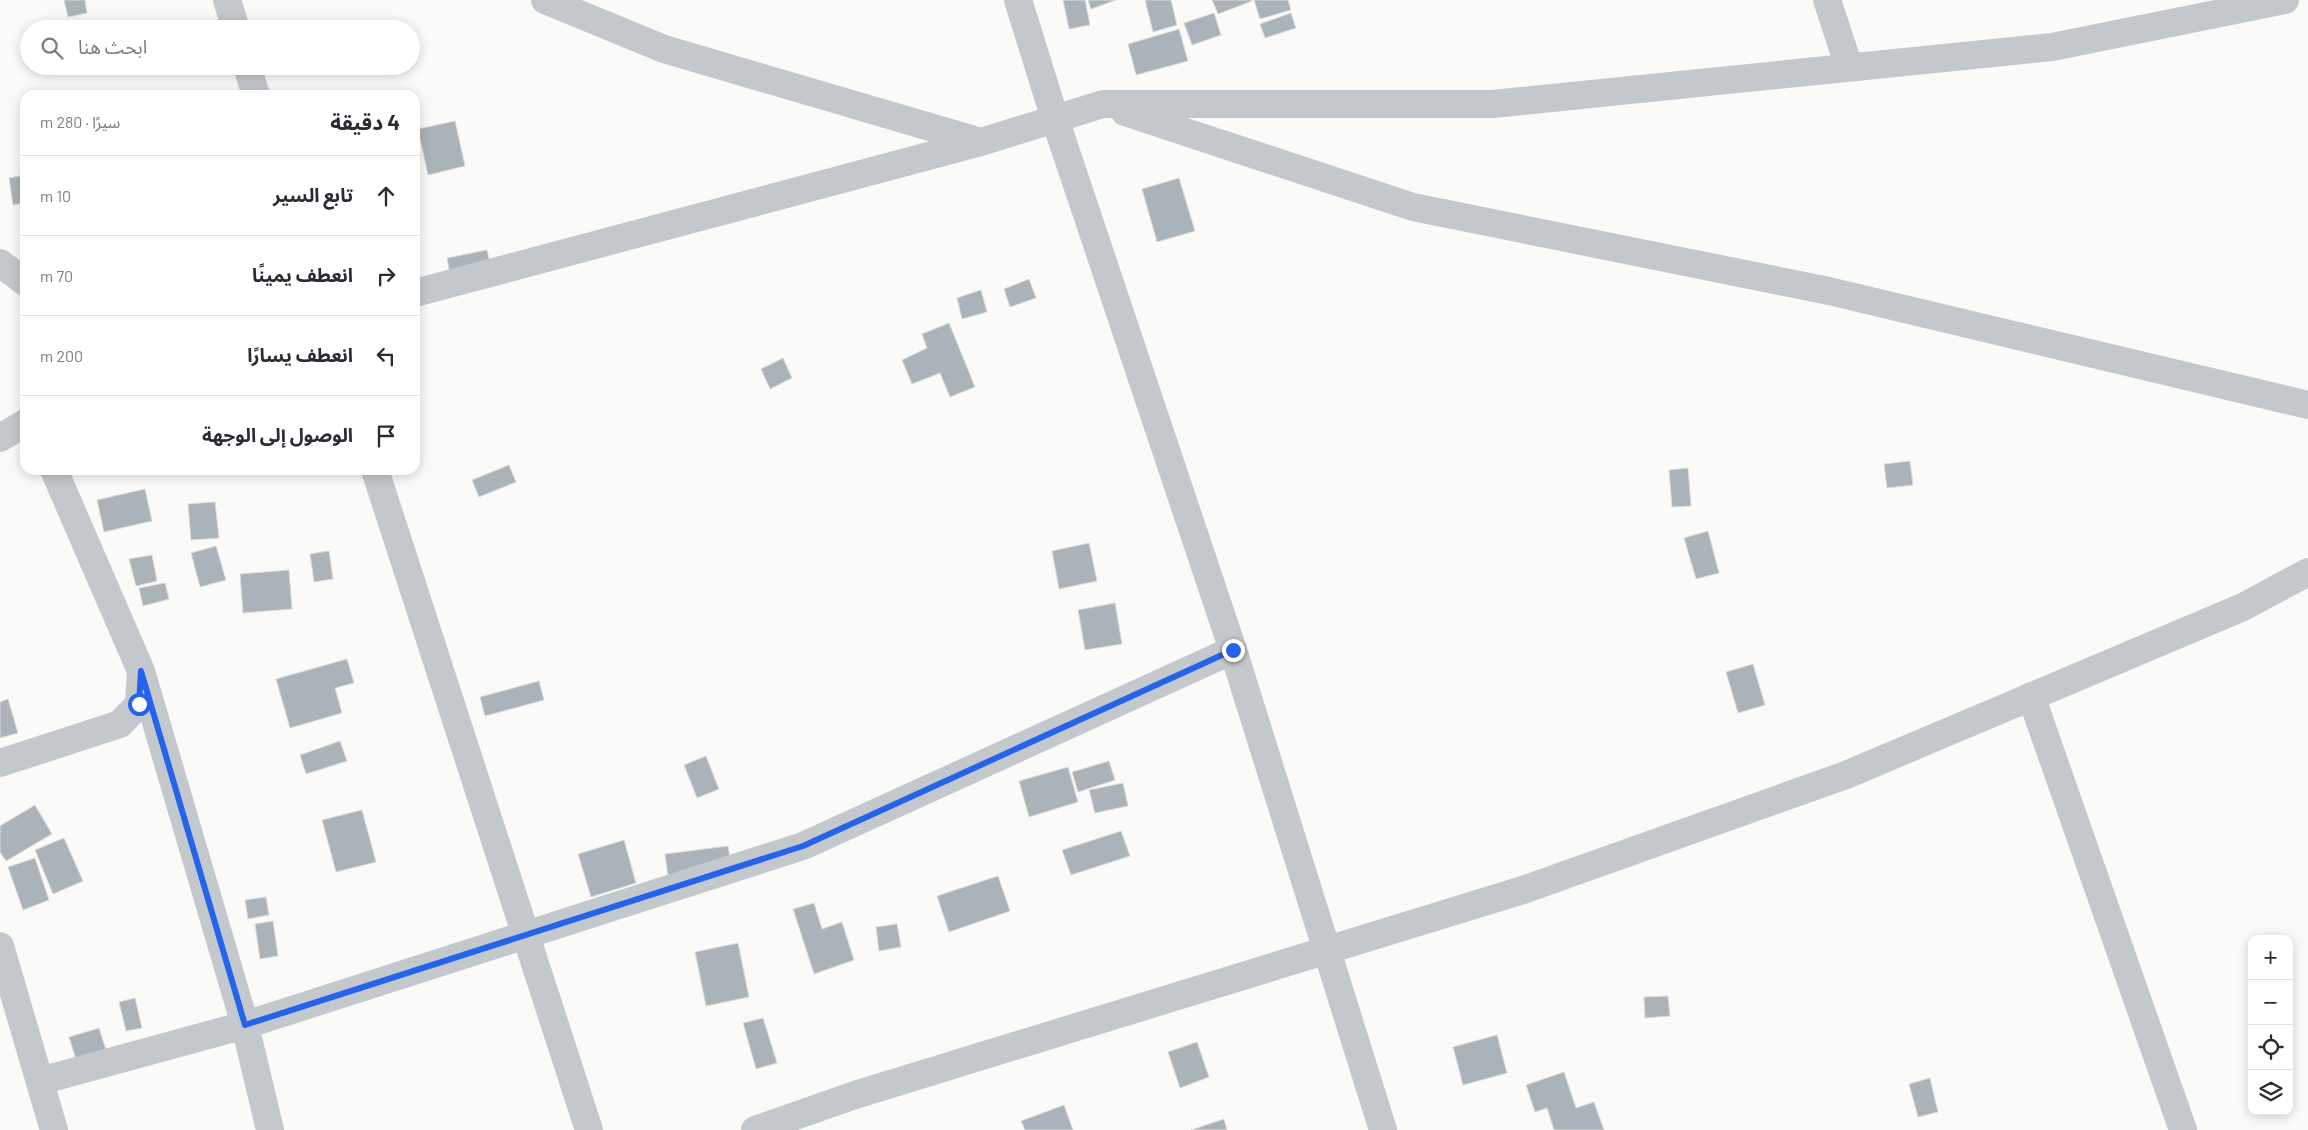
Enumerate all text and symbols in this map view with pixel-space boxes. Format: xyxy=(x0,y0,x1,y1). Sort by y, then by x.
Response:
search box xyxy=(20,20,420,75)
icon: search xyxy=(38,34,66,62)
text: ابحث هنا xyxy=(78,35,147,58)
text: 4 دقيقة xyxy=(330,109,400,134)
text: سيرًا · 280 m xyxy=(40,112,120,131)
icon: ahead xyxy=(372,182,400,210)
text: تابع السير xyxy=(273,183,353,206)
text: 10 m xyxy=(40,186,71,205)
icon: right xyxy=(372,262,400,290)
text: انعطف يمينًا xyxy=(252,263,353,286)
text: 70 m xyxy=(40,266,73,285)
icon: left xyxy=(372,342,400,370)
text: انعطف يسارًا xyxy=(247,343,353,366)
text: 200 m xyxy=(40,346,83,365)
icon: arrive xyxy=(372,422,400,450)
text: الوصول إلى الوجهة xyxy=(202,423,353,446)
route end xyxy=(1222,639,1245,662)
route start xyxy=(128,693,151,716)
map controls xyxy=(2248,935,2293,1115)
button: + xyxy=(2248,935,2293,980)
button: − xyxy=(2248,980,2293,1025)
button: locate xyxy=(2248,1025,2293,1070)
button: layers xyxy=(2248,1070,2293,1115)

